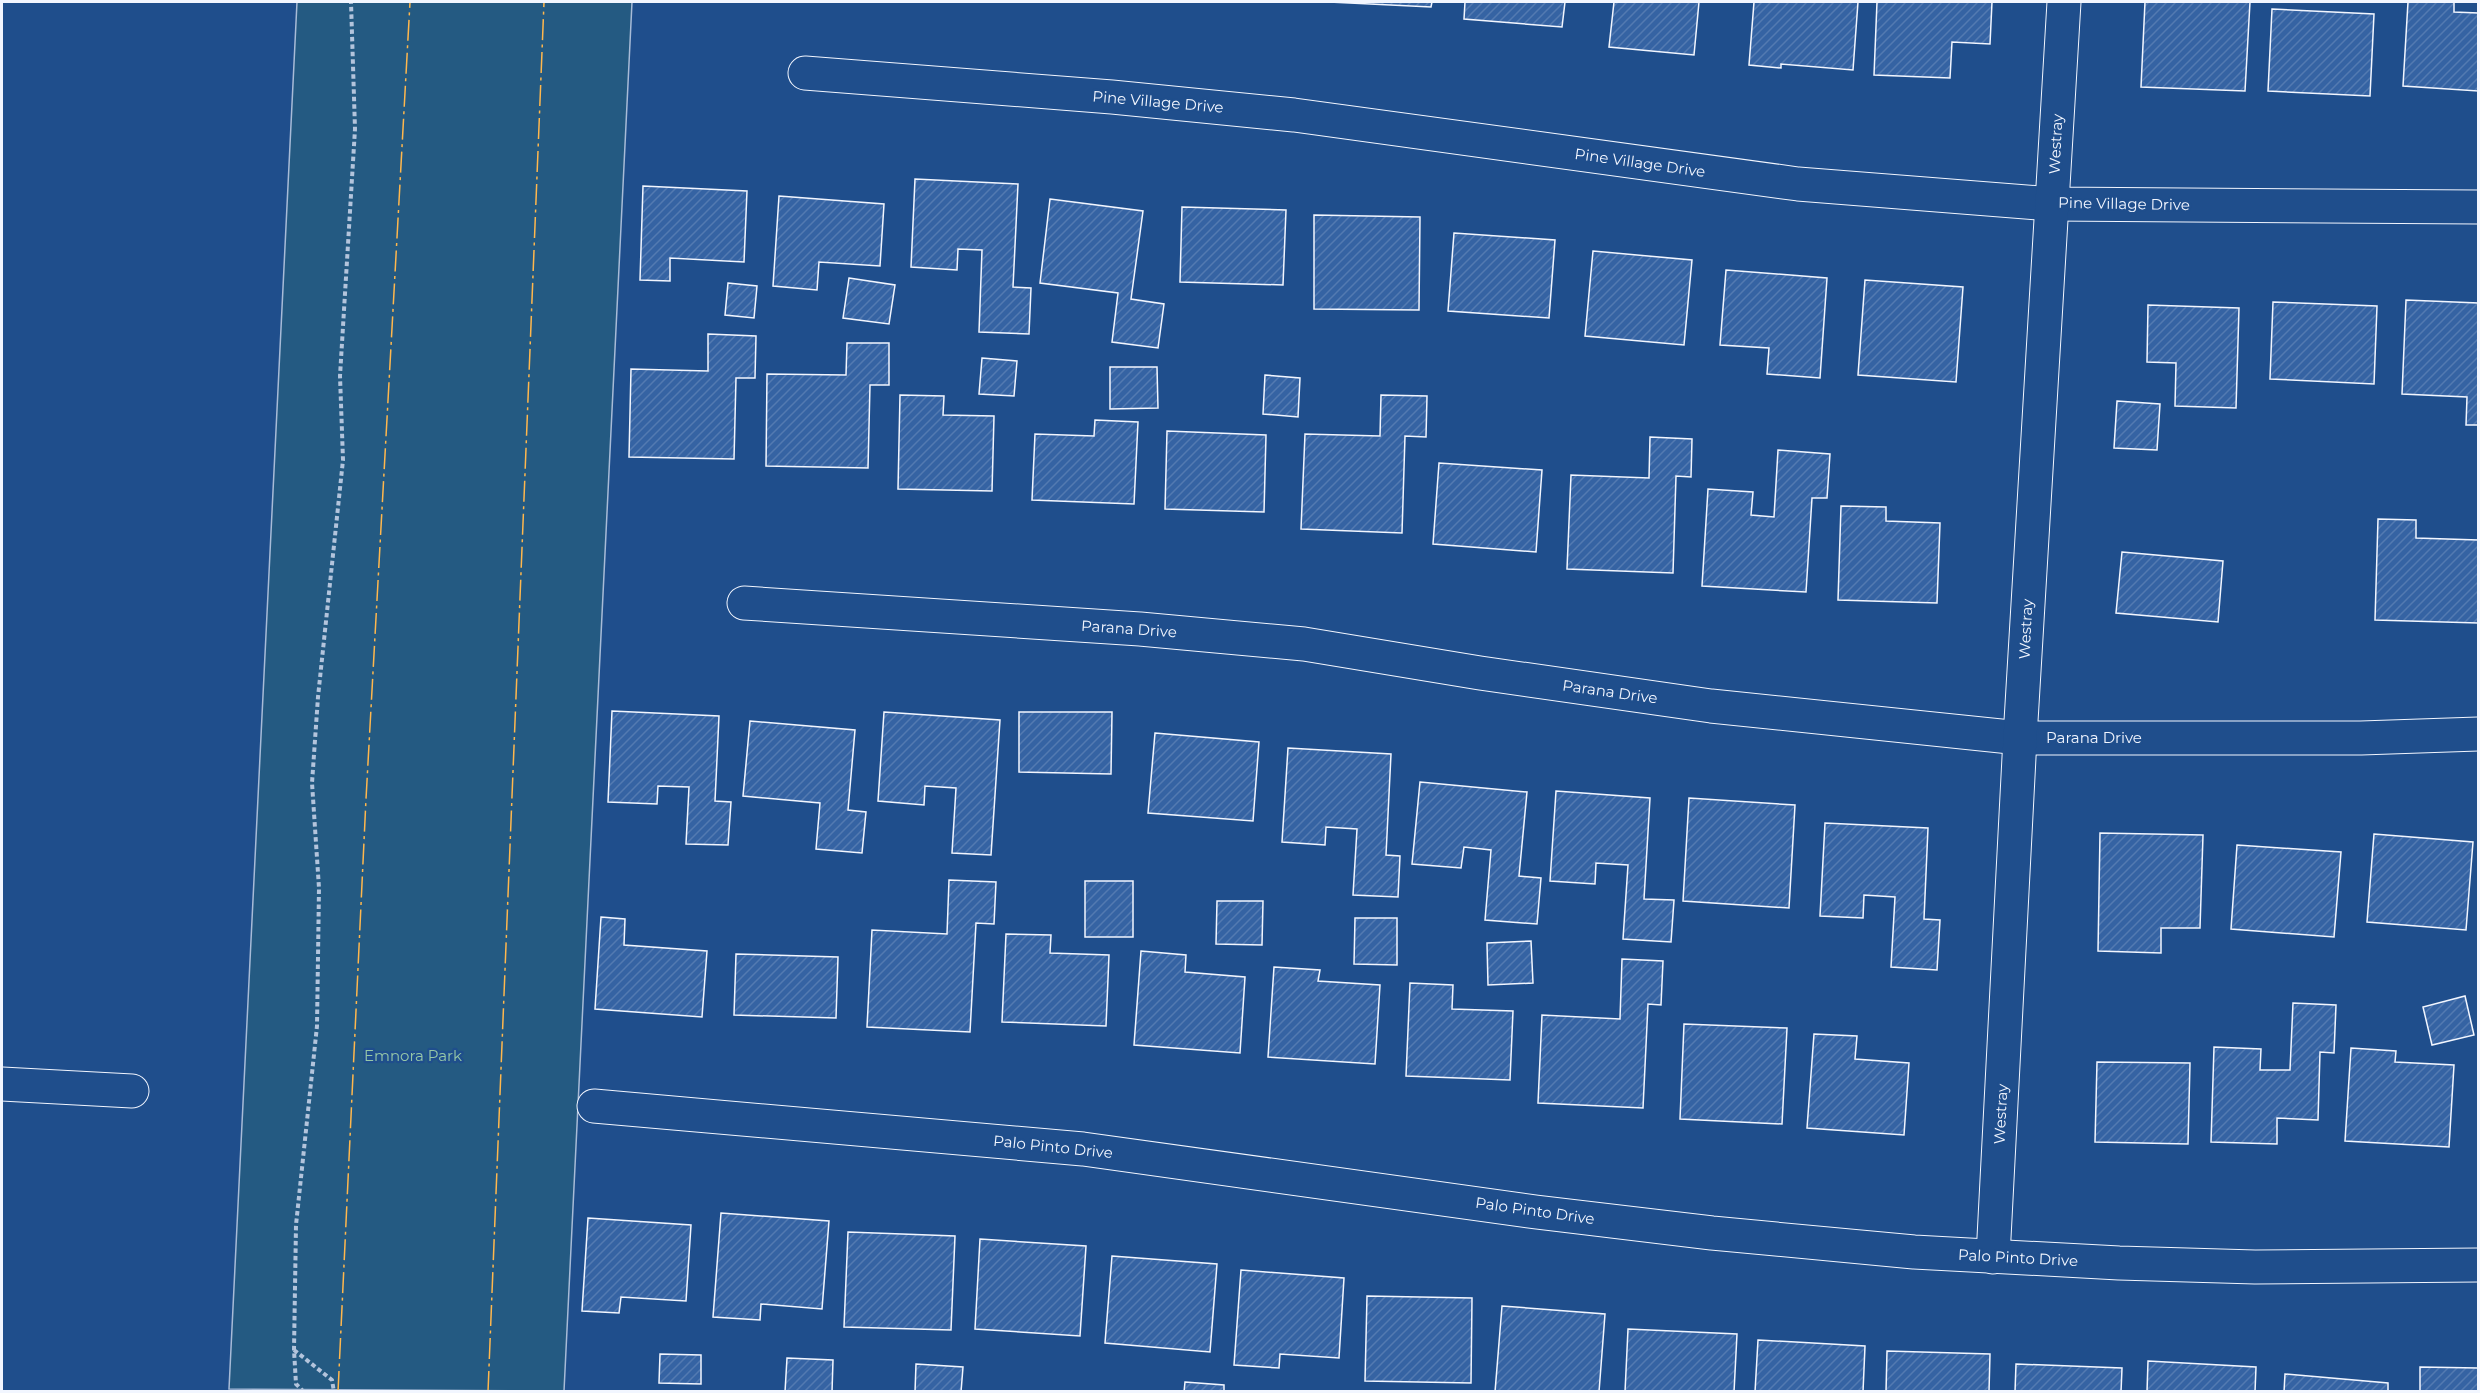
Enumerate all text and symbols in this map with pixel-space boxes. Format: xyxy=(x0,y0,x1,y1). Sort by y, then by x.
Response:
street label: Pine Village Drive xyxy=(1092,86,1224,117)
street label: Westray xyxy=(2044,112,2067,175)
street label: Pine Village Drive xyxy=(1574,144,1707,181)
street label: Pine Village Drive xyxy=(2058,193,2190,214)
street label: Westray xyxy=(2014,597,2037,660)
street label: Parana Drive xyxy=(1081,616,1178,641)
street label: Parana Drive xyxy=(1561,675,1659,708)
street label: Parana Drive xyxy=(2046,728,2142,747)
park label: Emnora Park xyxy=(364,1046,462,1065)
street label: Westray xyxy=(1989,1082,2012,1145)
street label: Palo Pinto Drive xyxy=(992,1131,1114,1162)
street label: Palo Pinto Drive xyxy=(1474,1193,1596,1228)
street label: Palo Pinto Drive xyxy=(1958,1245,2079,1270)

